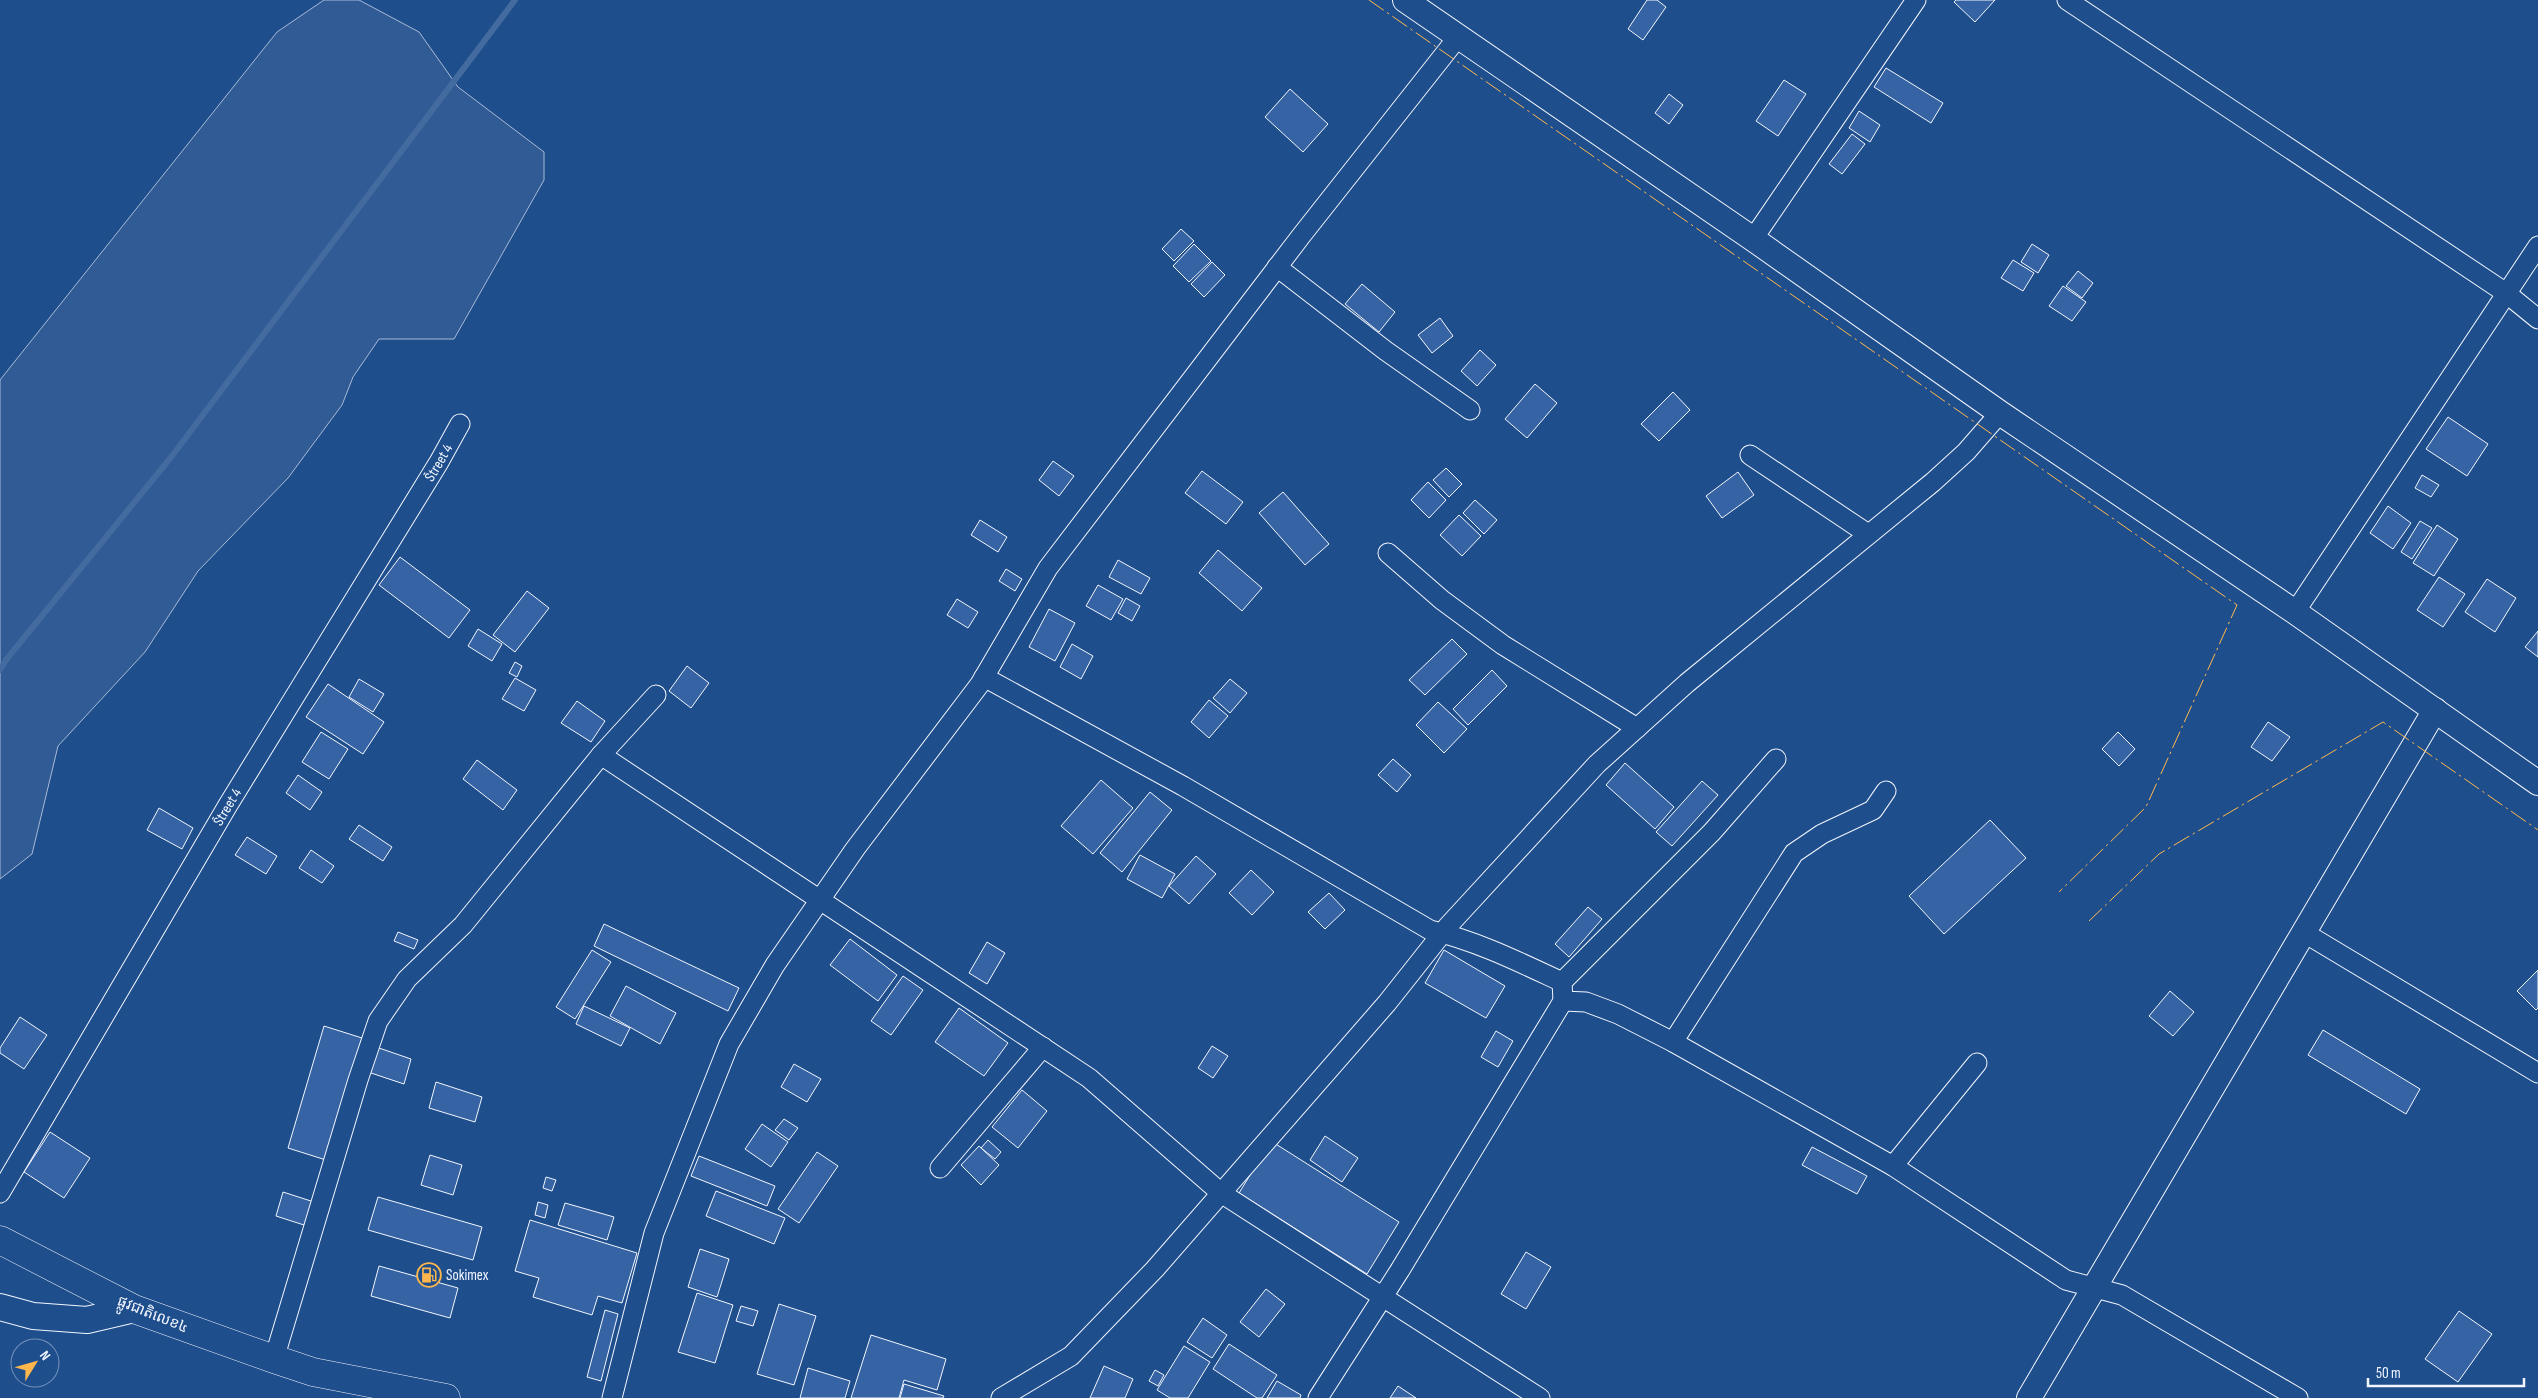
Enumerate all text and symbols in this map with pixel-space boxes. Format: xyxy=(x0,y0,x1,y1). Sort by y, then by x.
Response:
street label: S̄treet 4 xyxy=(420,441,457,485)
street label: S̄treet 4 xyxy=(209,785,246,829)
fuel station icon: Sokimex xyxy=(416,1262,442,1288)
place label: Sokimex xyxy=(446,1266,489,1285)
street label: ផ្លូវជាតិលេខ៤ xyxy=(113,1292,191,1341)
north arrow xyxy=(10,1338,60,1388)
text: N xyxy=(36,1347,54,1364)
scale bar xyxy=(2368,1356,2524,1388)
text: 50 m xyxy=(2376,1364,2401,1383)

